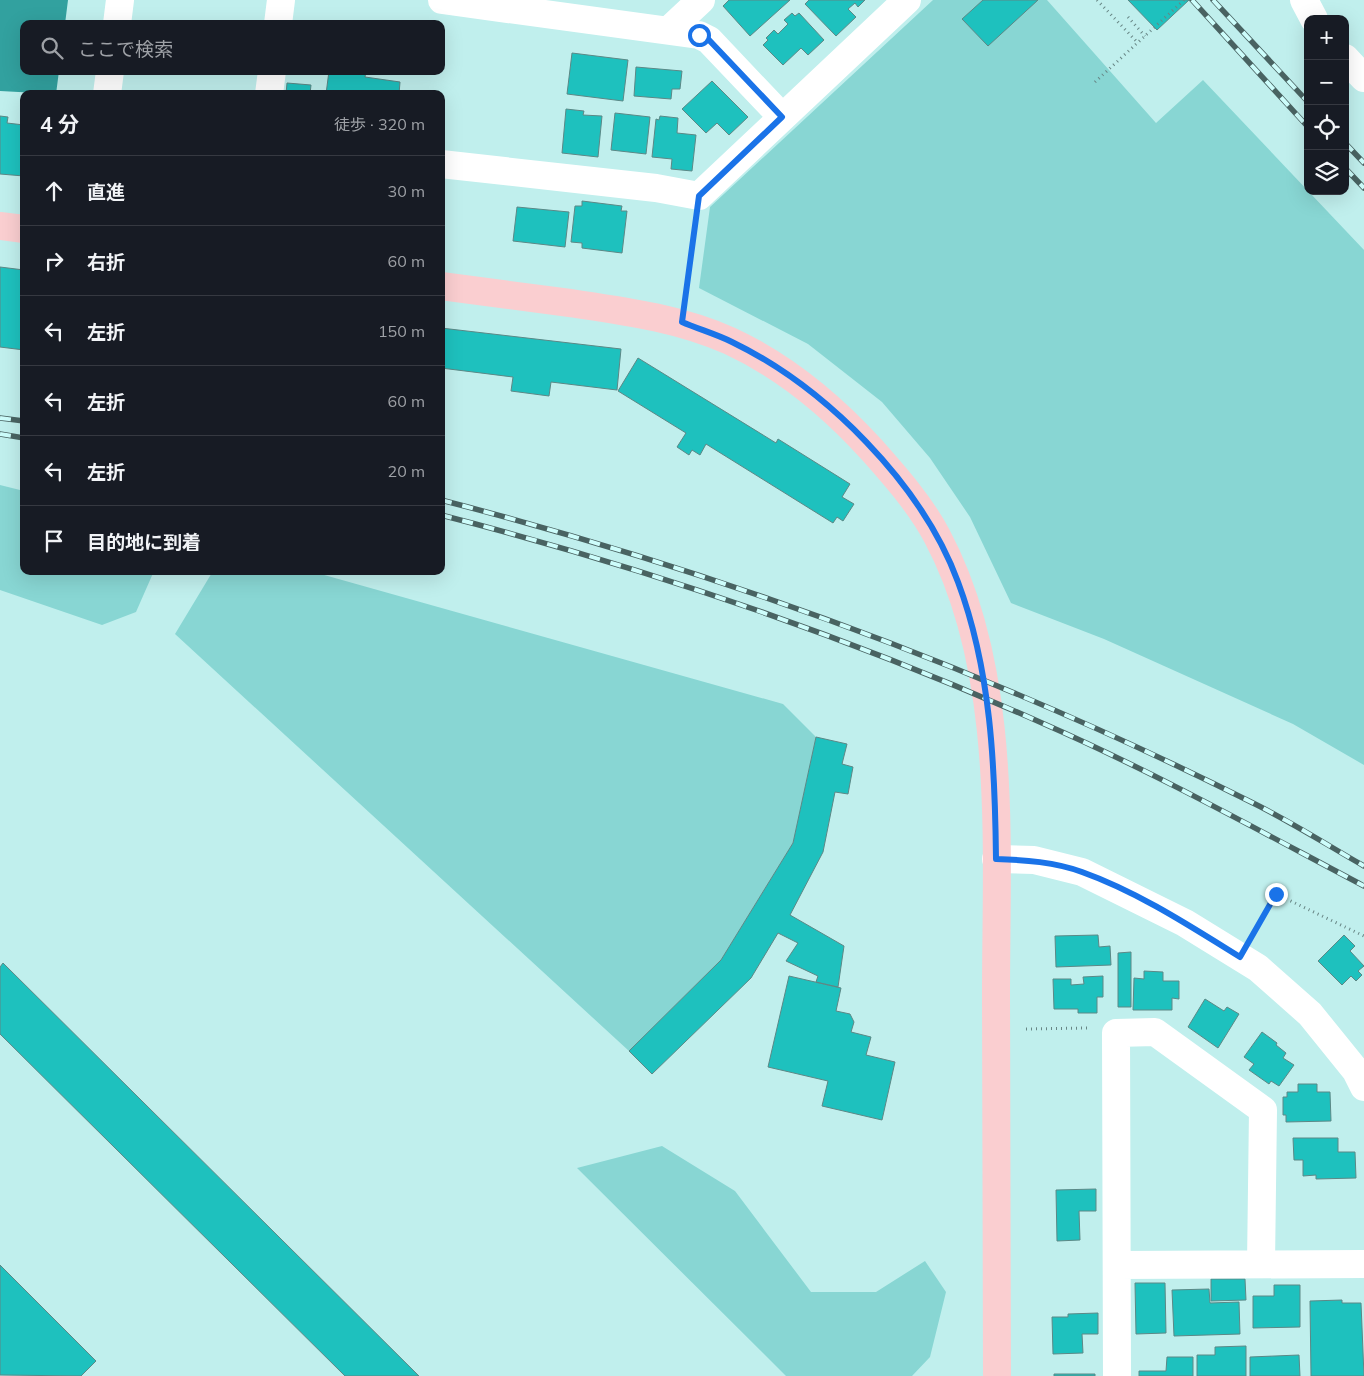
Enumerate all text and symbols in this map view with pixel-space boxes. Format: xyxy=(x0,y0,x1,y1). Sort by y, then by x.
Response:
map controls xyxy=(1304,15,1349,195)
button: + xyxy=(1304,15,1349,60)
search box xyxy=(20,20,445,75)
route start xyxy=(688,24,711,47)
icon: search xyxy=(38,34,66,62)
text: ここで検索 xyxy=(78,37,173,61)
button: − xyxy=(1304,60,1349,105)
button: locate xyxy=(1304,105,1349,150)
text: 4 分 xyxy=(40,111,79,137)
text: 徒歩 · 320 m xyxy=(334,114,425,134)
button: layers xyxy=(1304,150,1349,195)
icon: ahead xyxy=(40,177,68,205)
text: 直進 xyxy=(87,180,125,204)
text: 30 m xyxy=(388,181,425,201)
icon: right xyxy=(40,247,68,275)
text: 右折 xyxy=(87,250,125,274)
text: 60 m xyxy=(388,251,425,271)
icon: left xyxy=(40,317,68,345)
text: 左折 xyxy=(87,320,125,344)
text: 150 m xyxy=(378,321,425,341)
icon: left xyxy=(40,387,68,415)
text: 左折 xyxy=(87,390,125,414)
text: 60 m xyxy=(388,391,425,411)
icon: left xyxy=(40,457,68,485)
text: 左折 xyxy=(87,460,125,484)
text: 20 m xyxy=(388,461,425,481)
icon: arrive xyxy=(40,527,68,555)
text: 目的地に到着 xyxy=(87,530,201,554)
route end xyxy=(1265,883,1288,906)

